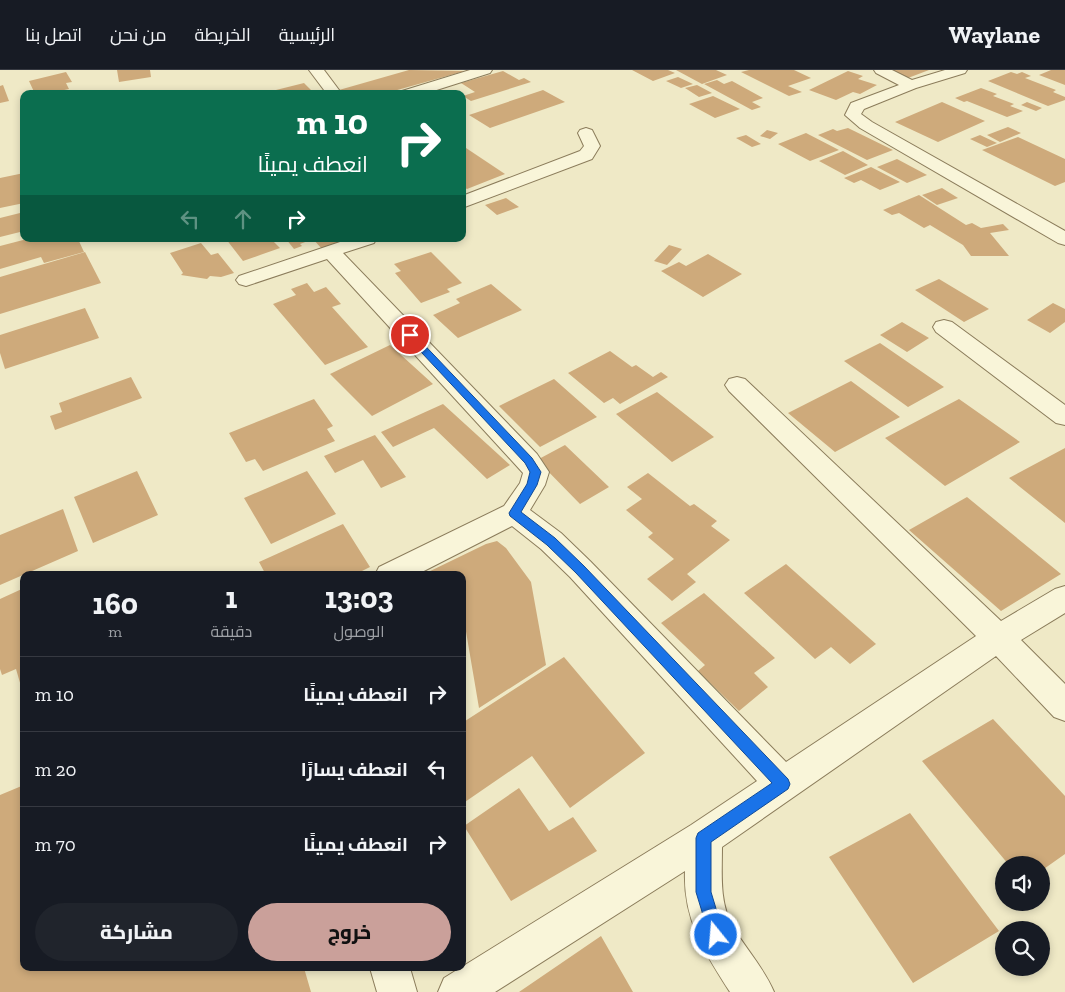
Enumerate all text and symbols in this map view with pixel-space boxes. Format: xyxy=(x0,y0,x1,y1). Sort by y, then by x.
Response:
text: Waylane xyxy=(949,20,1040,49)
text: اتصل بنا xyxy=(25,24,82,46)
text: من نحن xyxy=(110,24,167,46)
text: الخريطة xyxy=(195,24,251,46)
text: الرئيسية xyxy=(279,24,335,46)
text: 10 m xyxy=(296,101,368,143)
icon: right xyxy=(386,110,451,175)
text: انعطف يمينًا xyxy=(257,151,368,178)
icon: left xyxy=(176,205,204,233)
icon: ahead xyxy=(229,205,257,233)
icon: right xyxy=(282,205,310,233)
pin xyxy=(389,314,431,356)
icon: arrive xyxy=(396,321,424,349)
text: 1 xyxy=(225,580,237,616)
text: 13:03 xyxy=(325,580,393,616)
text: 160 xyxy=(93,586,138,622)
text: m xyxy=(108,622,122,641)
text: دقيقة xyxy=(211,622,252,641)
text: الوصول xyxy=(334,622,385,641)
icon: right xyxy=(423,680,451,708)
text: 10 m xyxy=(35,683,74,706)
text: انعطف يمينًا xyxy=(303,683,408,706)
icon: left xyxy=(423,755,451,783)
text: 20 m xyxy=(35,758,76,781)
text: انعطف يسارًا xyxy=(301,758,408,781)
icon: right xyxy=(423,830,451,858)
text: 70 m xyxy=(35,833,76,856)
text: انعطف يمينًا xyxy=(303,833,408,856)
map controls xyxy=(995,856,1050,976)
button: sound xyxy=(995,856,1050,911)
button: مشاركة xyxy=(35,903,238,961)
button: خروج xyxy=(248,903,451,961)
position arrow xyxy=(689,908,741,960)
button: search xyxy=(995,921,1050,976)

